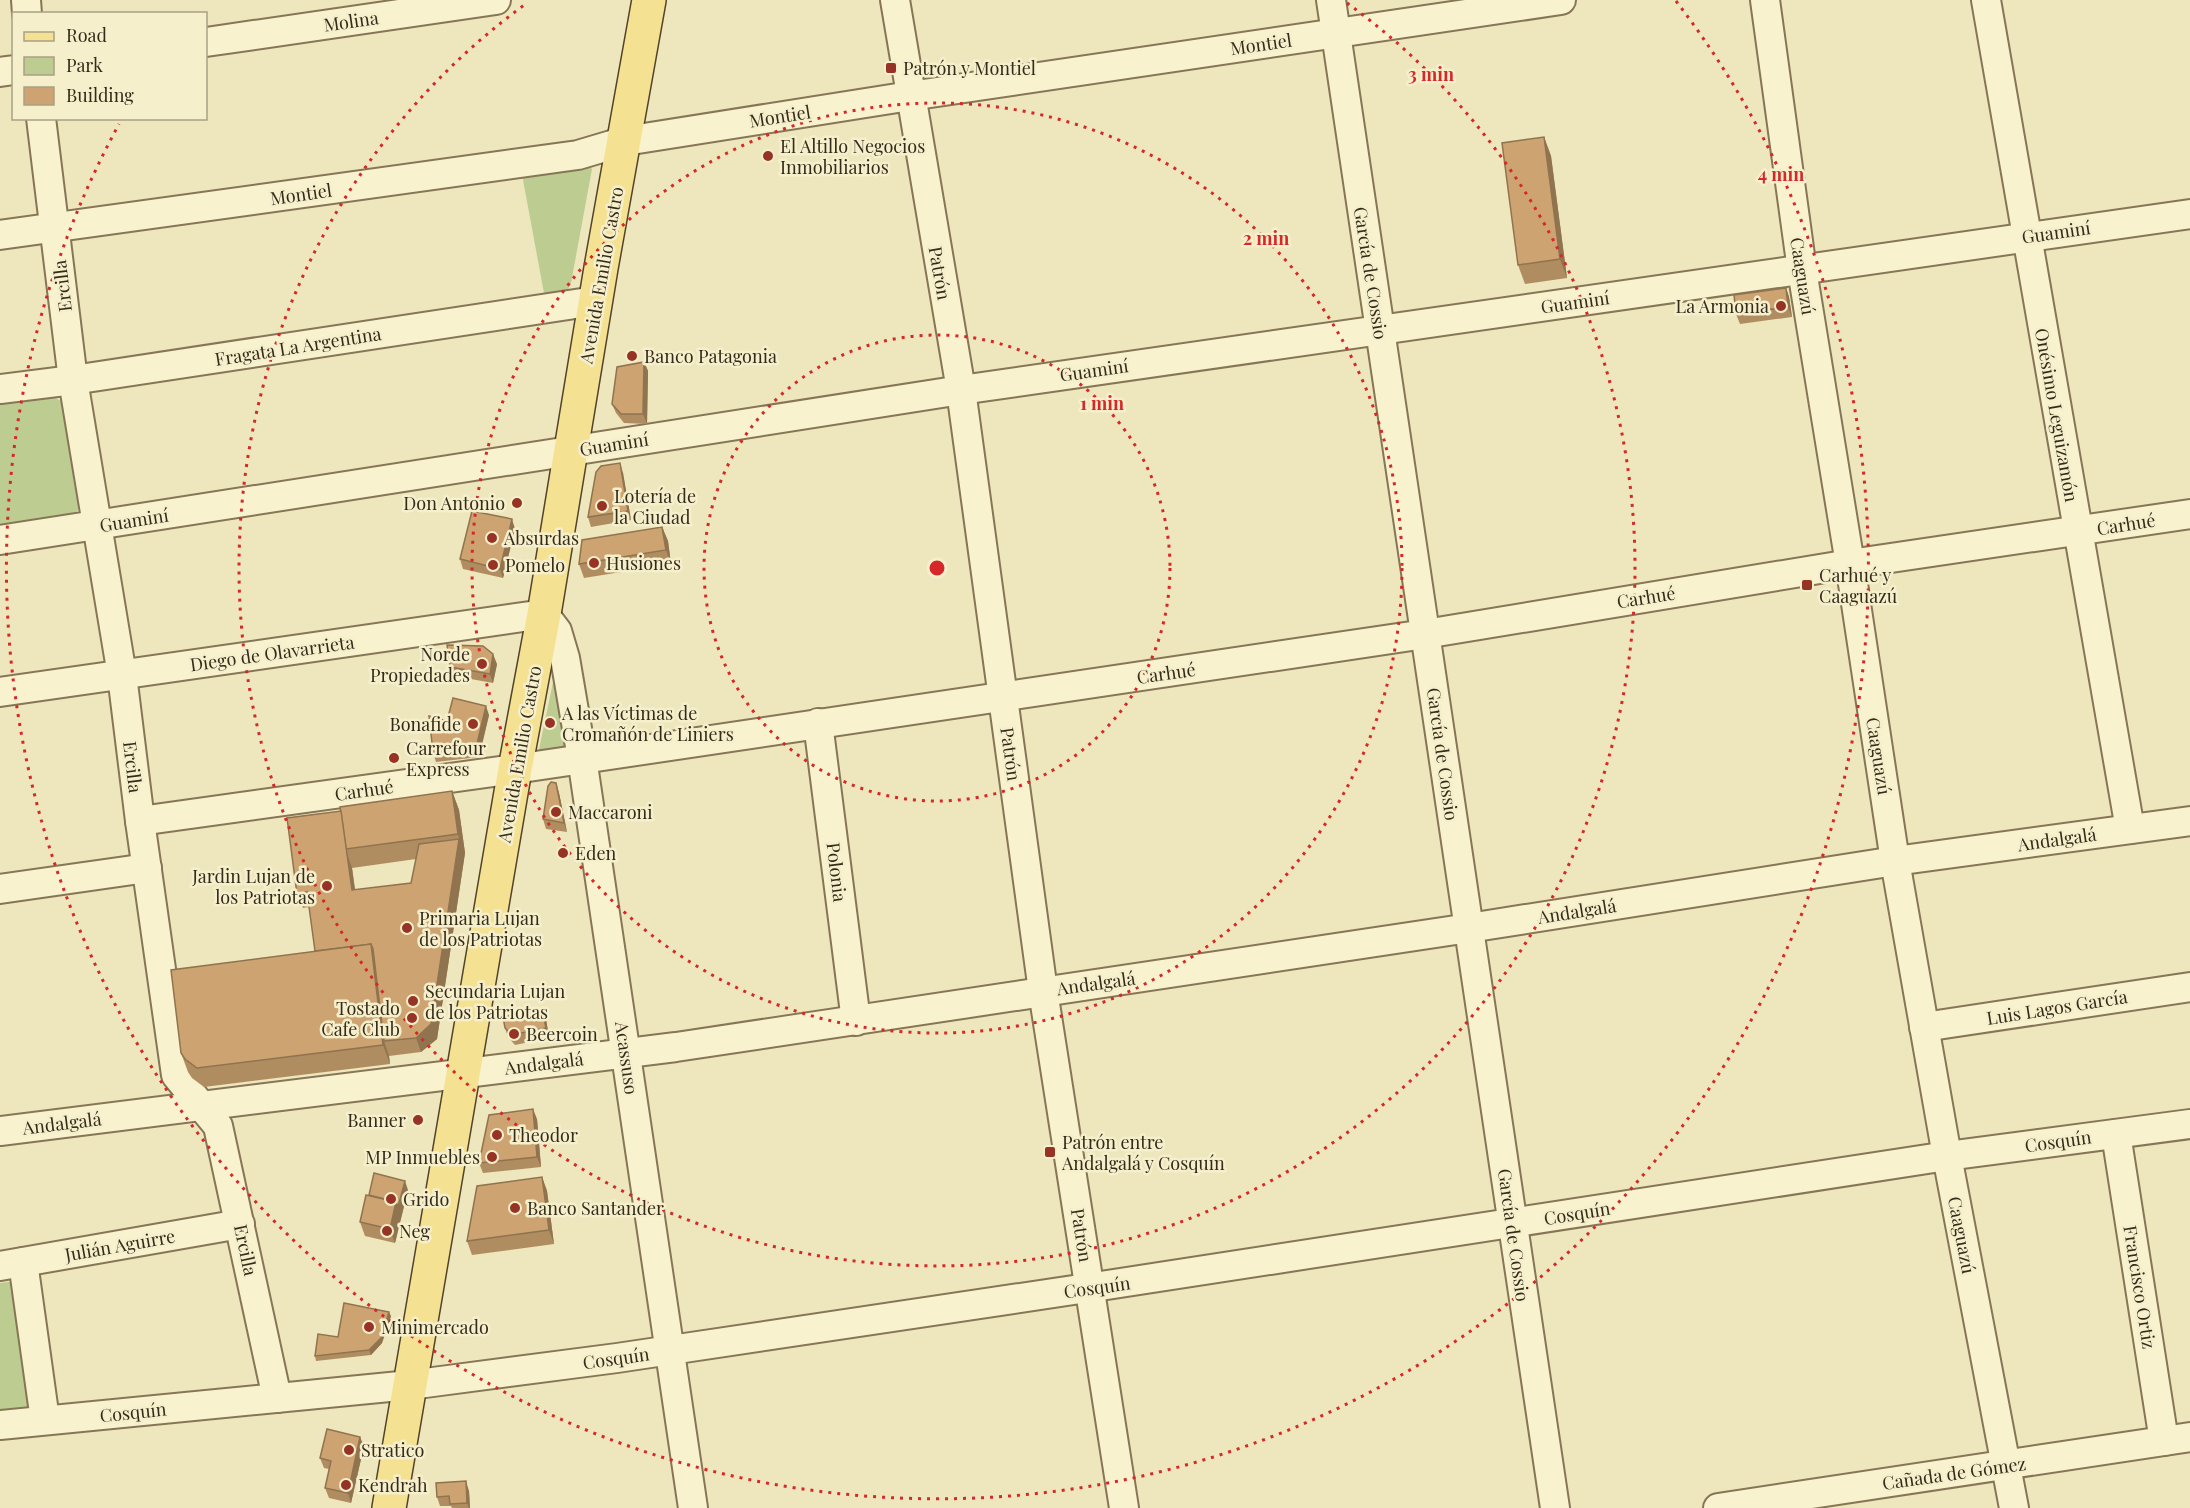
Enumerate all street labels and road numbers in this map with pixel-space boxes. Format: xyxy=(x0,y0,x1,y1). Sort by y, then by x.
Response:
street label: Molina xyxy=(322,5,380,37)
street label: Montiel xyxy=(1229,28,1293,60)
street label: Montiel xyxy=(748,99,812,133)
street label: Montiel xyxy=(269,178,333,210)
street label: Avenida Emilio Castro xyxy=(573,185,628,366)
street label: García de Cossio xyxy=(1349,205,1393,341)
street label: Guaminí xyxy=(2020,215,2092,249)
street label: Caaguazú xyxy=(1785,235,1821,317)
street label: Patrón xyxy=(923,244,957,302)
street label: Ercilla xyxy=(47,259,77,313)
street label: Guaminí xyxy=(1539,285,1611,319)
street label: Fragata La Argentina xyxy=(213,321,383,371)
street label: Onésimo Leguizamón xyxy=(2030,326,2084,504)
street label: Guaminí xyxy=(1058,353,1130,387)
street label: Guaminí xyxy=(578,427,650,461)
street label: Guaminí xyxy=(98,503,170,537)
street label: Carhué xyxy=(2095,508,2157,540)
street label: Carhué xyxy=(1615,581,1677,613)
street label: Diego de Olavarrieta xyxy=(188,630,356,676)
street label: Carhué xyxy=(1135,657,1197,689)
street label: Avenida Emilio Castro xyxy=(491,664,546,845)
street label: García de Cossio xyxy=(1422,686,1464,822)
street label: Caaguazú xyxy=(1861,715,1897,797)
street label: Patrón xyxy=(995,726,1027,783)
street label: Ercilla xyxy=(118,740,148,794)
street label: Carhué xyxy=(333,774,395,806)
street label: Andalgalá xyxy=(2015,822,2098,857)
street label: Polonia xyxy=(821,841,853,903)
street label: Andalgalá xyxy=(1535,893,1618,929)
street label: Andalgalá xyxy=(1054,966,1137,1001)
street label: Luis Lagos García xyxy=(1985,984,2129,1030)
street label: Acassuso xyxy=(610,1019,644,1096)
street label: Andalgalá xyxy=(502,1046,585,1080)
street label: Andalgalá xyxy=(20,1106,103,1140)
street label: Cosquín xyxy=(2023,1124,2093,1158)
street label: García de Cossio xyxy=(1493,1167,1535,1303)
street label: Caaguazú xyxy=(1943,1194,1981,1276)
street label: Cosquín xyxy=(1542,1196,1612,1230)
street label: Patrón xyxy=(1066,1206,1098,1264)
street label: Ercilla xyxy=(229,1222,263,1278)
street label: Julián Aguirre xyxy=(62,1224,177,1267)
street label: Francisco Ortiz xyxy=(2118,1224,2162,1350)
street label: Cosquín xyxy=(1062,1270,1132,1304)
street label: Cosquín xyxy=(581,1341,651,1375)
street label: Cosquín xyxy=(98,1397,168,1427)
street label: Cañada de Gómez xyxy=(1881,1451,2027,1495)

